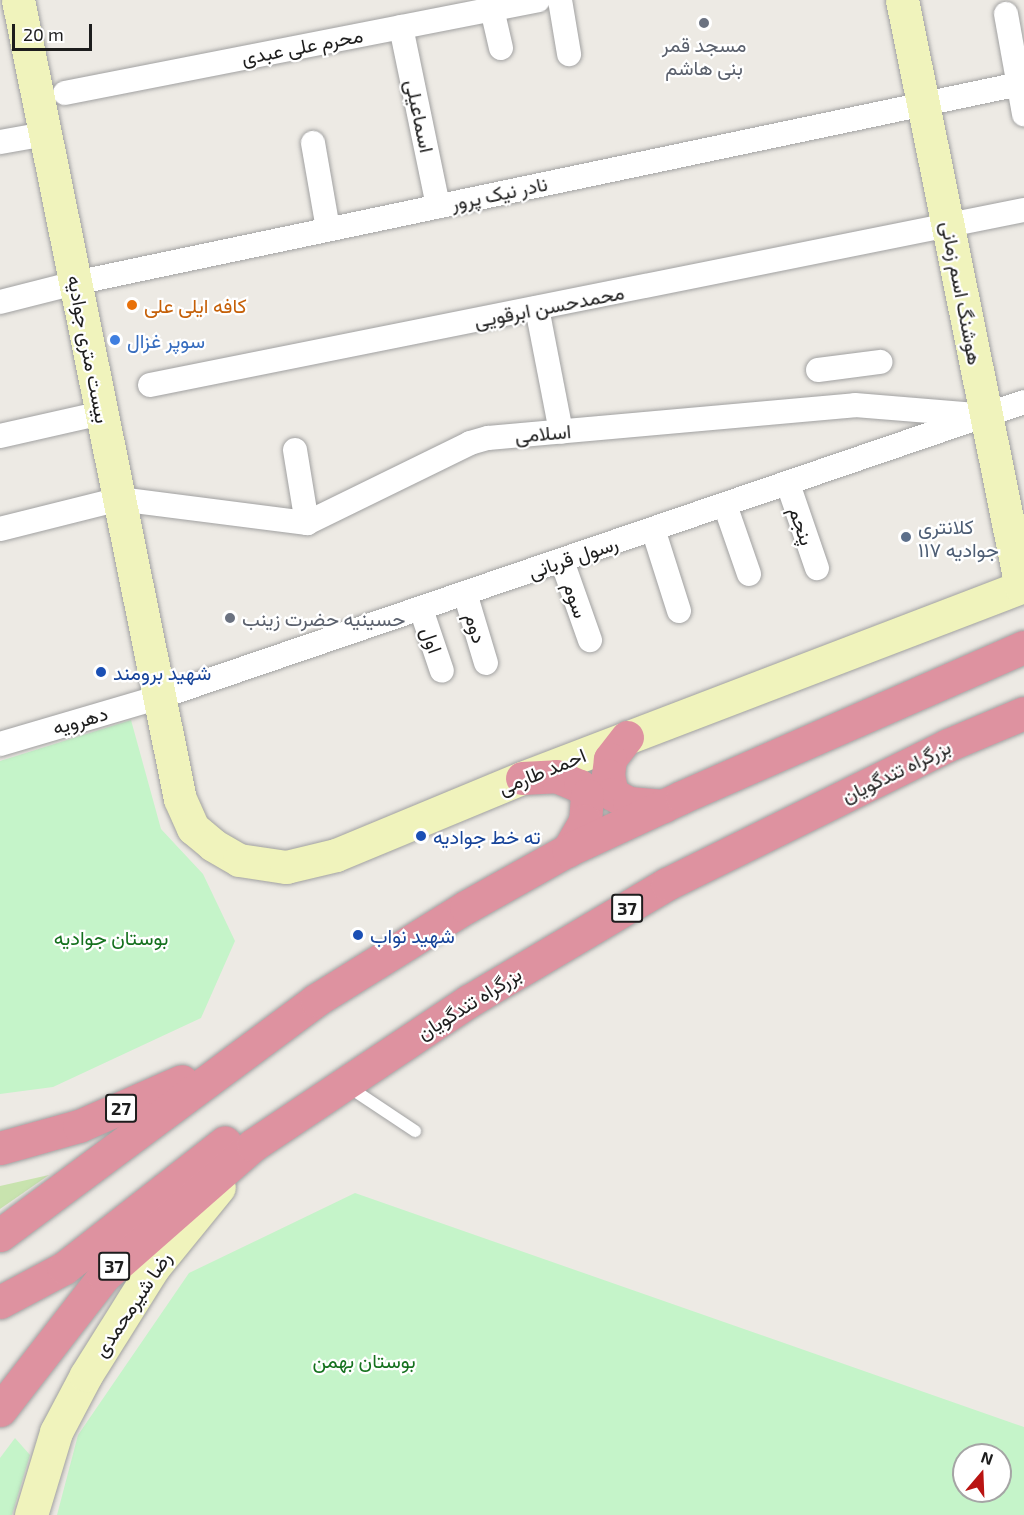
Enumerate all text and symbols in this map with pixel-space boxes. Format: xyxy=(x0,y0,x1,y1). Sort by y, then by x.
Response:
scale bar xyxy=(15,12,94,50)
marker: مسجد قمر بنی هاشم xyxy=(697,16,711,30)
street label: محرم علی عبدی xyxy=(239,22,365,70)
text: 20 m xyxy=(23,23,64,45)
place label: مسجد قمر بنی هاشم xyxy=(662,33,746,80)
street label: اسماعیلی xyxy=(401,77,439,155)
street label: نادر نیک پرور xyxy=(449,171,549,215)
street label: هوشنگ اسم زمانی xyxy=(936,219,988,367)
street label: بیست متری جوادیه xyxy=(63,273,115,425)
street label: محمدحسن ابرقویی xyxy=(472,280,626,332)
place label: کافه ایلی علی xyxy=(144,293,247,317)
marker: کافه ایلی علی xyxy=(125,298,139,312)
place label: سوپر غزال xyxy=(127,328,205,352)
marker: سوپر غزال xyxy=(108,333,122,347)
street label: اسلامی xyxy=(514,419,572,447)
street label: پنجم xyxy=(784,504,820,548)
place label: کلانتری ۱۱۷ جوادیه xyxy=(918,514,999,561)
street label: رسول قربانی xyxy=(525,530,621,584)
marker: کلانتری ۱۱۷ جوادیه xyxy=(899,530,913,544)
street label: سوم xyxy=(559,579,593,621)
place label: حسینیه حضرت زینب xyxy=(242,606,405,630)
street label: دوم xyxy=(460,610,492,646)
marker: حسینیه حضرت زینب xyxy=(223,611,237,625)
street label: اول xyxy=(416,624,448,656)
place label: شهید برومند xyxy=(113,660,211,684)
marker: شهید برومند xyxy=(94,665,108,679)
street label: دهرویه xyxy=(50,701,110,739)
street label: بزرگراه تندگویان xyxy=(837,734,955,808)
street label: احمد طارمی xyxy=(495,743,589,799)
place label: ته خط جوادیه xyxy=(433,824,541,848)
marker: ته خط جوادیه xyxy=(414,829,428,843)
road number: 37 xyxy=(610,893,644,923)
place label: شهید نواب xyxy=(370,923,455,947)
park label: بوستان جوادیه xyxy=(54,925,168,949)
marker: شهید نواب xyxy=(351,928,365,942)
street label: بزرگراه تندگویان xyxy=(412,961,526,1045)
road number: 27 xyxy=(104,1093,138,1123)
street label: رضا شیرمحمدی xyxy=(88,1247,176,1361)
road number: 37 xyxy=(98,1251,130,1281)
park label: بوستان بهمن xyxy=(312,1348,416,1372)
north arrow xyxy=(952,1443,1012,1503)
text: N xyxy=(979,1447,996,1468)

